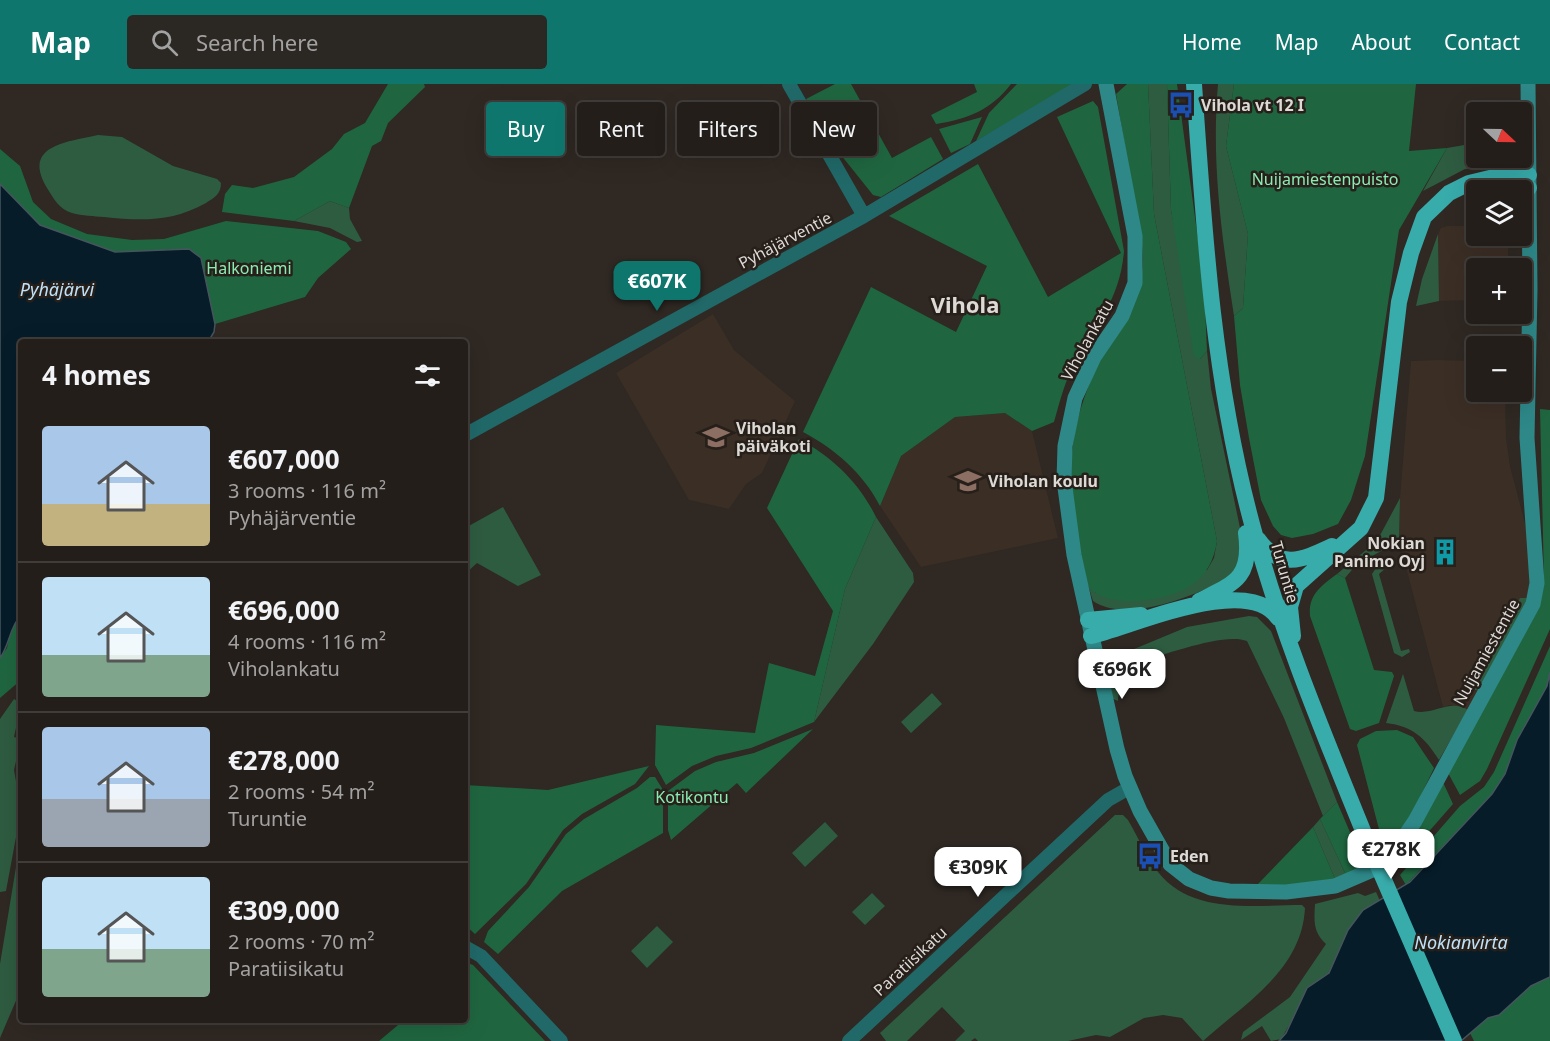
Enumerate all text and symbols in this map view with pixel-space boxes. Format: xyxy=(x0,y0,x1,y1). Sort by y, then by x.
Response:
search box xyxy=(127,15,547,69)
text: Map xyxy=(30,23,91,61)
icon: search xyxy=(148,26,181,59)
text: Search here xyxy=(196,27,318,57)
text: Home xyxy=(1182,28,1242,56)
text: Map xyxy=(1275,28,1318,56)
text: About xyxy=(1351,28,1411,56)
text: Contact xyxy=(1444,28,1520,56)
bus stop icon: Vihola vt 12 I xyxy=(1166,90,1196,120)
place label: Vihola vt 12 I xyxy=(1201,94,1304,116)
chip: Buy xyxy=(486,102,565,156)
chip: Rent xyxy=(577,102,665,156)
chip: Filters xyxy=(677,102,779,156)
chip: New xyxy=(791,102,877,156)
north arrow xyxy=(1466,102,1532,168)
map controls xyxy=(1466,102,1532,402)
park label: Nuijamiestenpuisto xyxy=(1252,168,1398,190)
button: layers xyxy=(1466,180,1532,246)
street label: Pyhäjärventie xyxy=(735,206,835,274)
park label: Halkoniemi xyxy=(206,257,292,279)
button: + xyxy=(1466,258,1532,324)
pin: €607K xyxy=(615,261,699,312)
text: €607K xyxy=(627,267,687,294)
water label: Pyhäjärvi xyxy=(20,277,95,301)
district label: Vihola xyxy=(931,289,999,319)
street label: Viholankatu xyxy=(1056,296,1118,384)
button: − xyxy=(1466,336,1532,402)
text: 4 homes xyxy=(42,357,151,393)
icon: filters xyxy=(411,359,444,392)
place label: Viholan päiväkoti xyxy=(736,417,811,457)
school or university icon: Viholan päiväkoti xyxy=(701,422,731,452)
text: €607,000 xyxy=(228,441,340,477)
icon: home xyxy=(90,450,162,522)
school or university icon: Viholan koulu xyxy=(953,466,983,496)
place label: Viholan koulu xyxy=(988,470,1098,492)
text: 3 rooms · 116 m² xyxy=(228,477,386,504)
text: Pyhäjärventie xyxy=(228,504,356,531)
place label: Nokian Panimo Oyj xyxy=(1334,532,1425,572)
building icon: Nokian Panimo Oyj xyxy=(1430,537,1460,567)
street label: Turuntie xyxy=(1266,539,1304,605)
text: €696,000 xyxy=(228,592,340,628)
street label: Nuijamiestentie xyxy=(1448,595,1524,709)
icon: home xyxy=(90,601,162,673)
text: 4 rooms · 116 m² xyxy=(228,628,386,655)
pin: €696K xyxy=(1080,649,1164,700)
text: Viholankatu xyxy=(228,655,340,682)
text: €696K xyxy=(1092,655,1152,682)
text: €278,000 xyxy=(228,742,340,778)
icon: home xyxy=(90,751,162,823)
text: 2 rooms · 54 m² xyxy=(228,778,375,805)
park label: Kotikontu xyxy=(655,786,729,808)
text: Turuntie xyxy=(228,805,307,832)
pin: €278K xyxy=(1349,829,1433,880)
text: €278K xyxy=(1361,835,1421,862)
bus stop icon: Eden xyxy=(1135,841,1165,871)
place label: Eden xyxy=(1170,845,1209,867)
pin: €309K xyxy=(936,847,1020,898)
text: €309K xyxy=(948,853,1008,880)
text: €309,000 xyxy=(228,892,340,928)
icon: home xyxy=(90,901,162,973)
street label: Paratiisikatu xyxy=(869,921,951,1001)
text: 2 rooms · 70 m² xyxy=(228,928,375,955)
water label: Nokianvirta xyxy=(1414,930,1508,954)
text: Paratiisikatu xyxy=(228,955,344,982)

